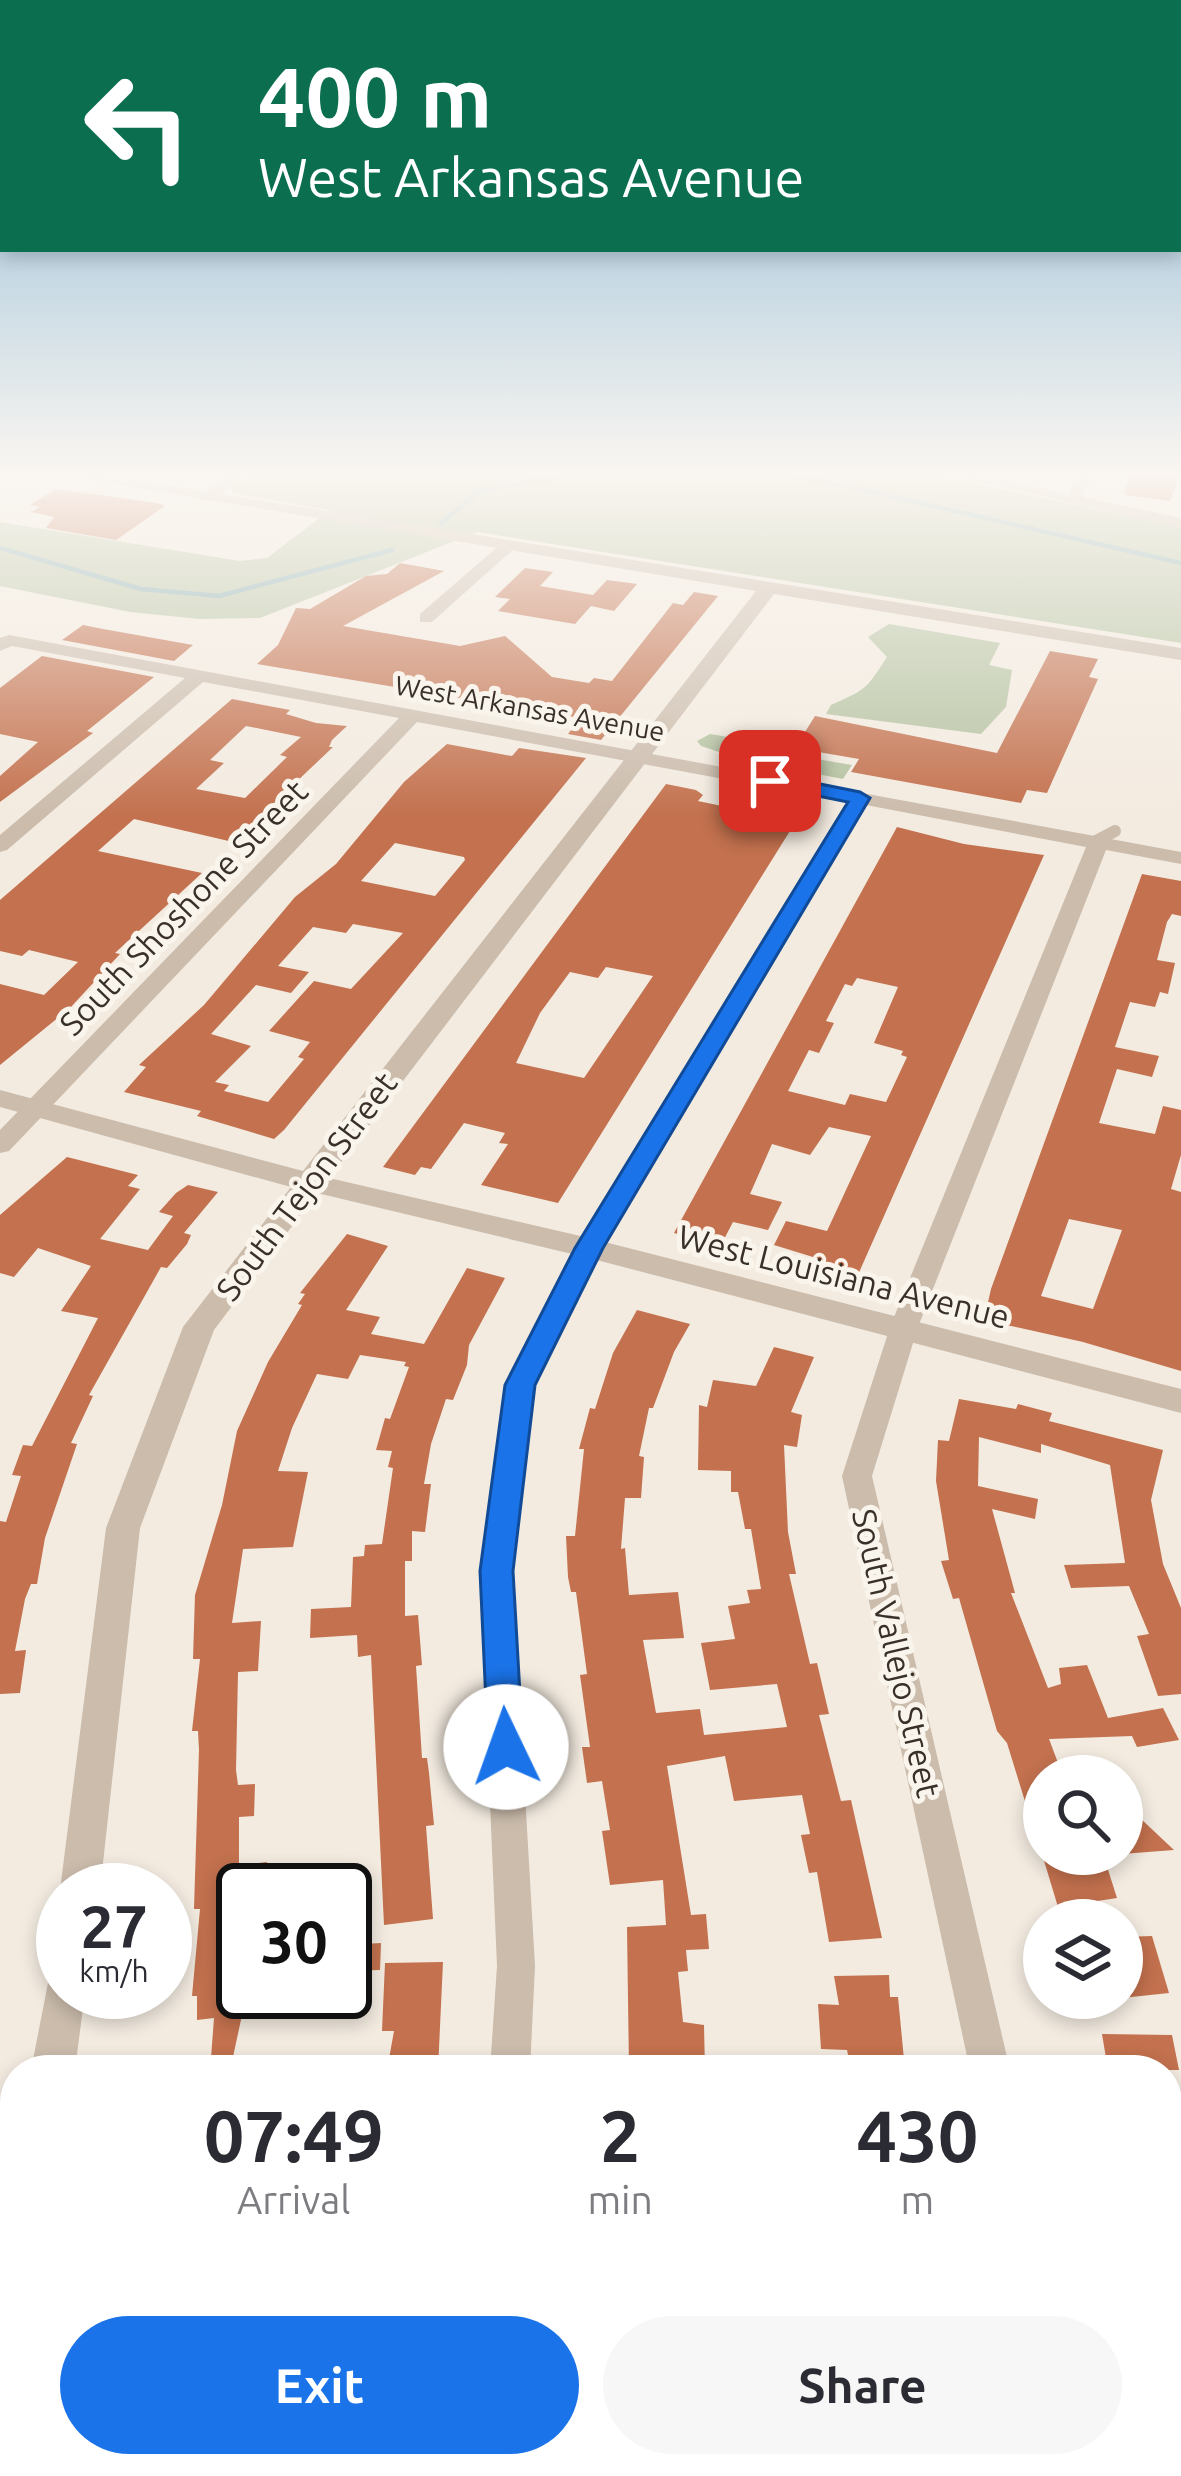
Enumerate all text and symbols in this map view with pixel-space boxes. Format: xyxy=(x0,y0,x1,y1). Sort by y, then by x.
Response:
icon: left xyxy=(60,48,216,204)
text: 400 m xyxy=(258,49,492,143)
text: West Arkansas Avenue xyxy=(258,147,804,207)
street label: West Arkansas Avenue xyxy=(393,670,667,746)
pin xyxy=(719,730,821,832)
icon: arrive xyxy=(737,748,803,814)
street label: South Shoshone Street xyxy=(52,772,314,1042)
street label: South Tejon Street xyxy=(208,1065,404,1307)
street label: West Louisiana Avenue xyxy=(675,1217,1013,1335)
street label: South Vallejo Street xyxy=(846,1505,948,1801)
position arrow xyxy=(443,1684,569,1810)
map controls xyxy=(1023,1755,1143,2019)
button: search xyxy=(1023,1755,1143,1875)
speed limit sign: 30 xyxy=(216,1863,372,2019)
text: 27 xyxy=(80,1892,148,1959)
button: layers xyxy=(1023,1899,1143,2019)
text: km/h xyxy=(79,1954,149,1988)
text: 07:49 xyxy=(204,2095,384,2176)
text: 2 xyxy=(600,2095,640,2176)
text: 430 xyxy=(856,2095,978,2176)
text: Arrival xyxy=(237,2178,351,2221)
text: min xyxy=(587,2178,653,2221)
text: m xyxy=(901,2178,934,2221)
button: Exit xyxy=(60,2316,579,2454)
button: Share xyxy=(603,2316,1122,2454)

